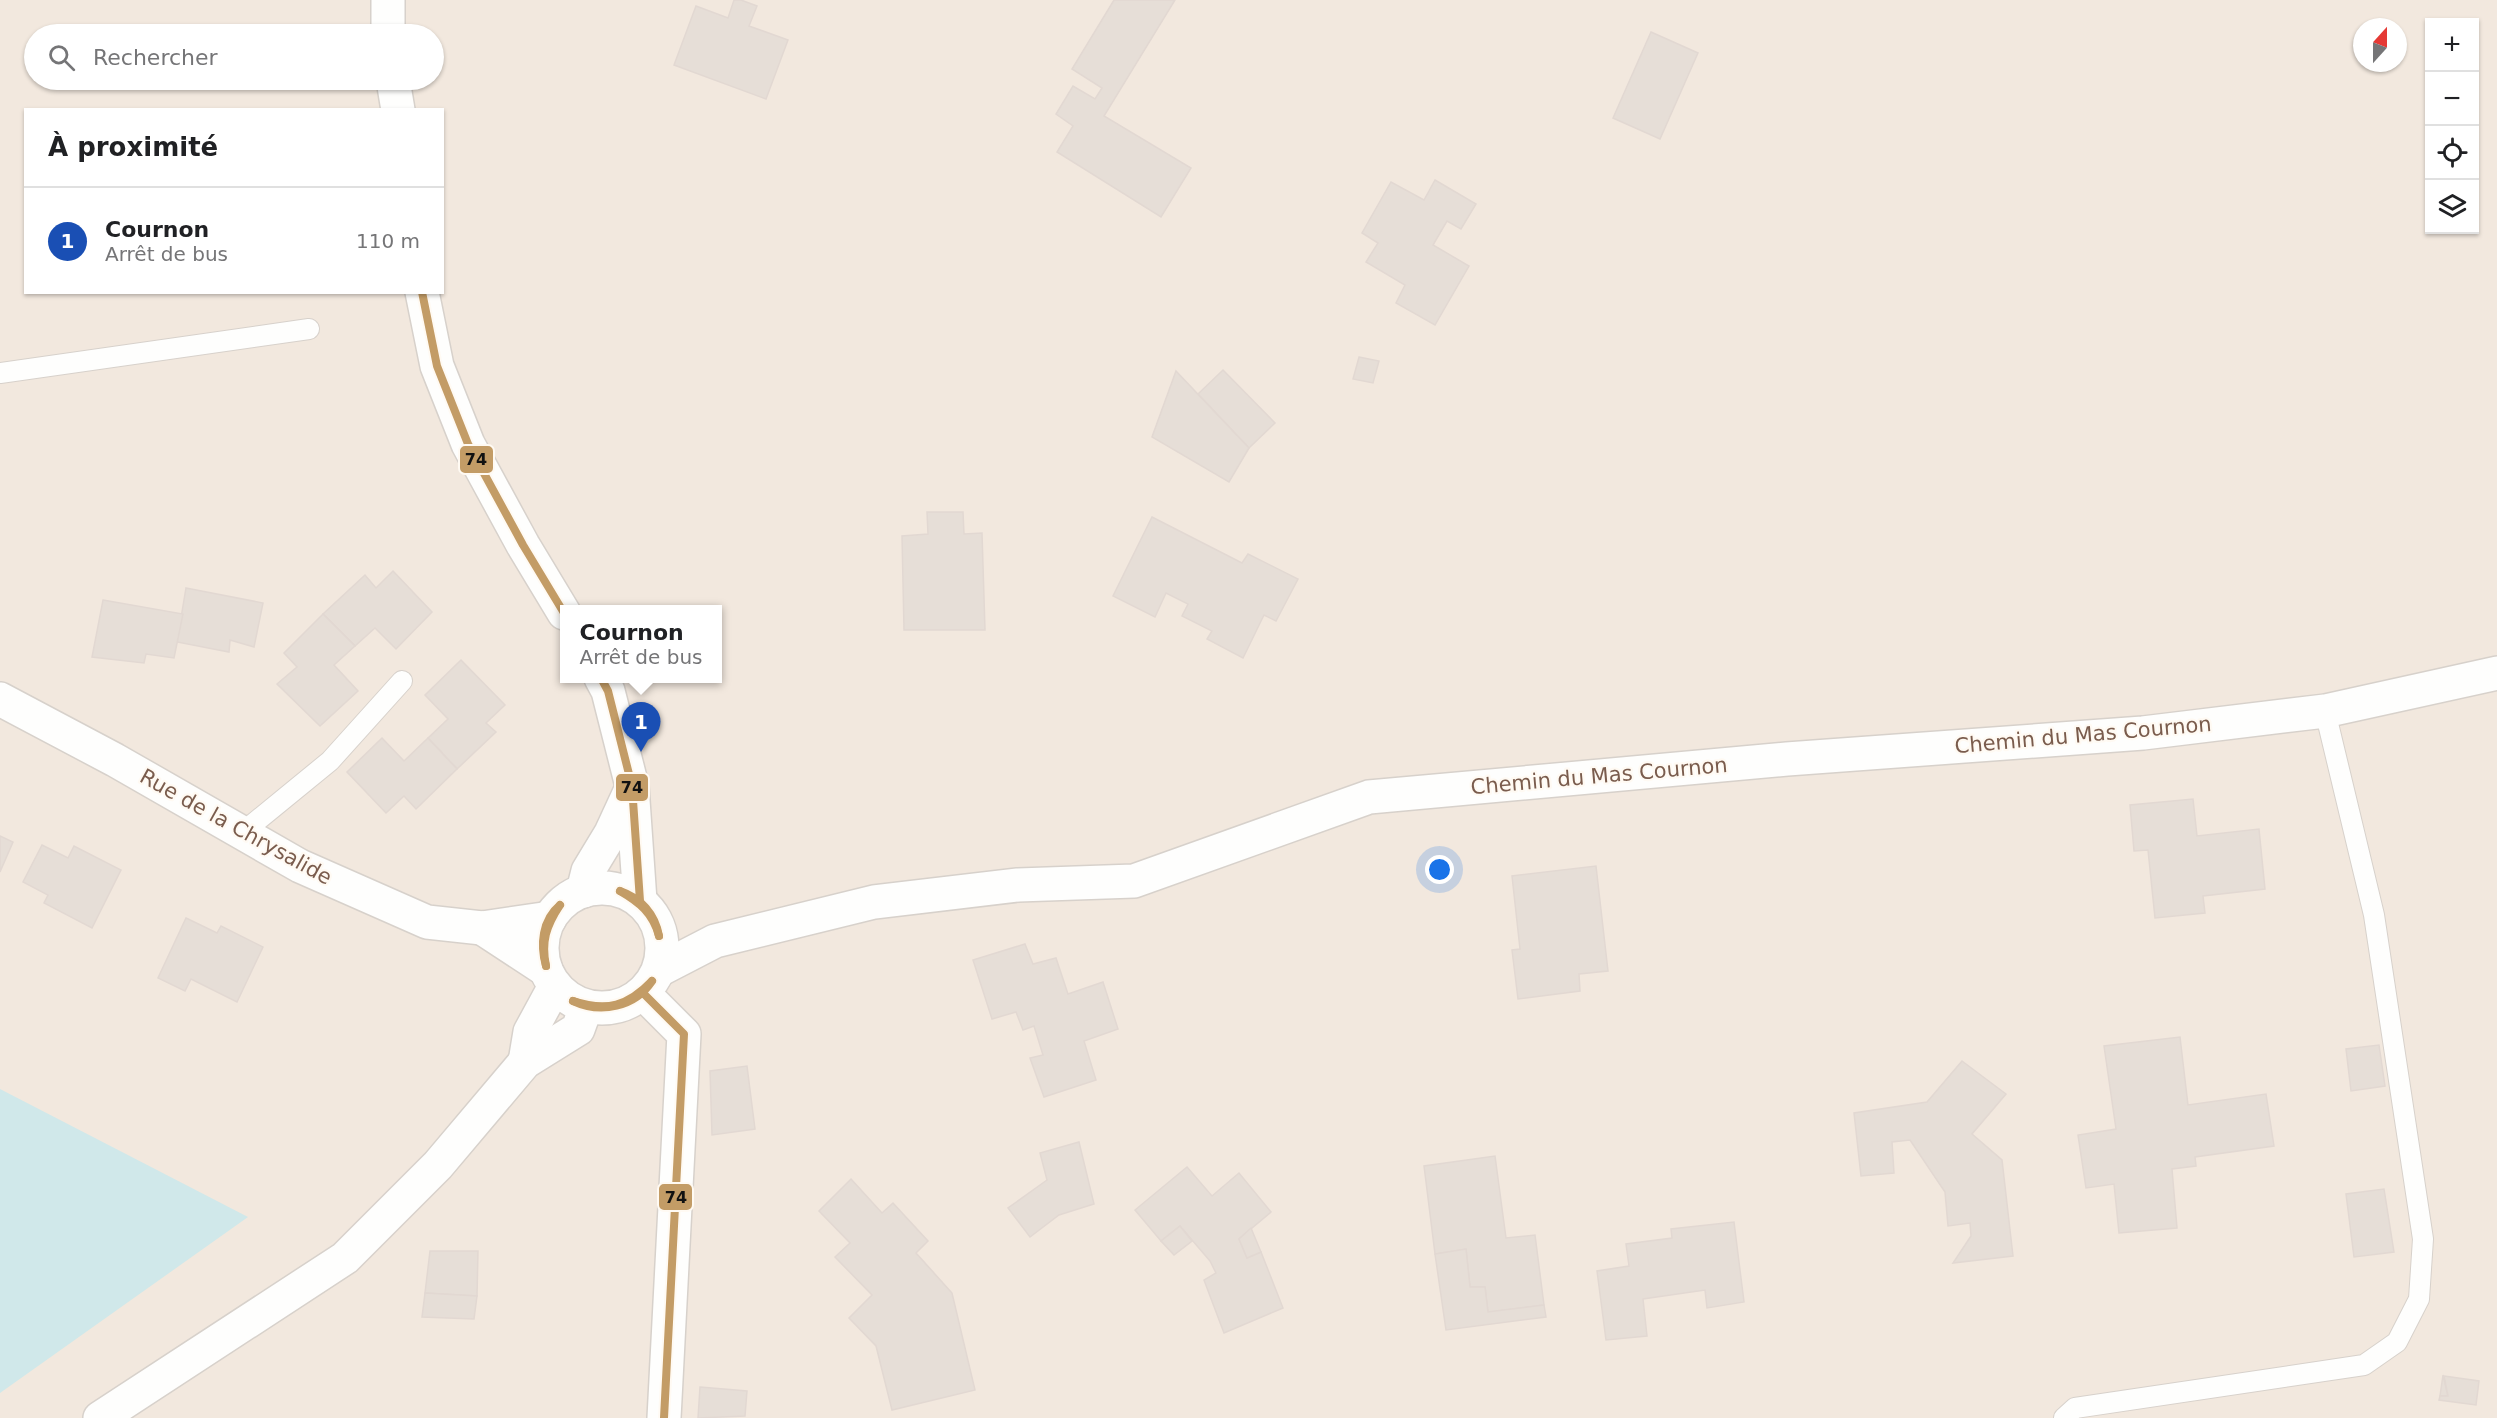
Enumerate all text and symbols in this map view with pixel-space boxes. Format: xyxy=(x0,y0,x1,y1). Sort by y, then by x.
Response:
north arrow xyxy=(2353,18,2407,72)
map controls xyxy=(2425,18,2479,234)
button: + xyxy=(2425,18,2479,72)
search box xyxy=(24,24,444,90)
icon: search xyxy=(45,41,78,74)
text: Rechercher xyxy=(93,45,218,70)
button: − xyxy=(2425,72,2479,126)
button: locate xyxy=(2425,126,2479,180)
text: À proximité xyxy=(48,132,218,162)
button: layers xyxy=(2425,180,2479,234)
text: Cournon xyxy=(105,217,209,242)
text: 1 xyxy=(61,229,74,253)
text: 110 m xyxy=(356,229,420,253)
text: Arrêt de bus xyxy=(105,242,228,266)
line badge: 74 xyxy=(459,445,494,474)
text: 74 xyxy=(465,450,487,469)
popup xyxy=(560,605,722,683)
text: Cournon xyxy=(580,620,684,645)
text: Arrêt de bus xyxy=(580,645,703,669)
pin: 1 xyxy=(622,702,660,752)
street label: Chemin du Mas Cournon xyxy=(1954,712,2212,758)
street label: Chemin du Mas Cournon xyxy=(1470,753,1728,799)
street label: Rue de la Chrysalide xyxy=(136,764,336,890)
line badge: 74 xyxy=(615,773,649,802)
text: 74 xyxy=(621,778,643,797)
your location xyxy=(1425,855,1454,884)
line badge: 74 xyxy=(658,1183,693,1211)
text: 74 xyxy=(665,1188,687,1207)

